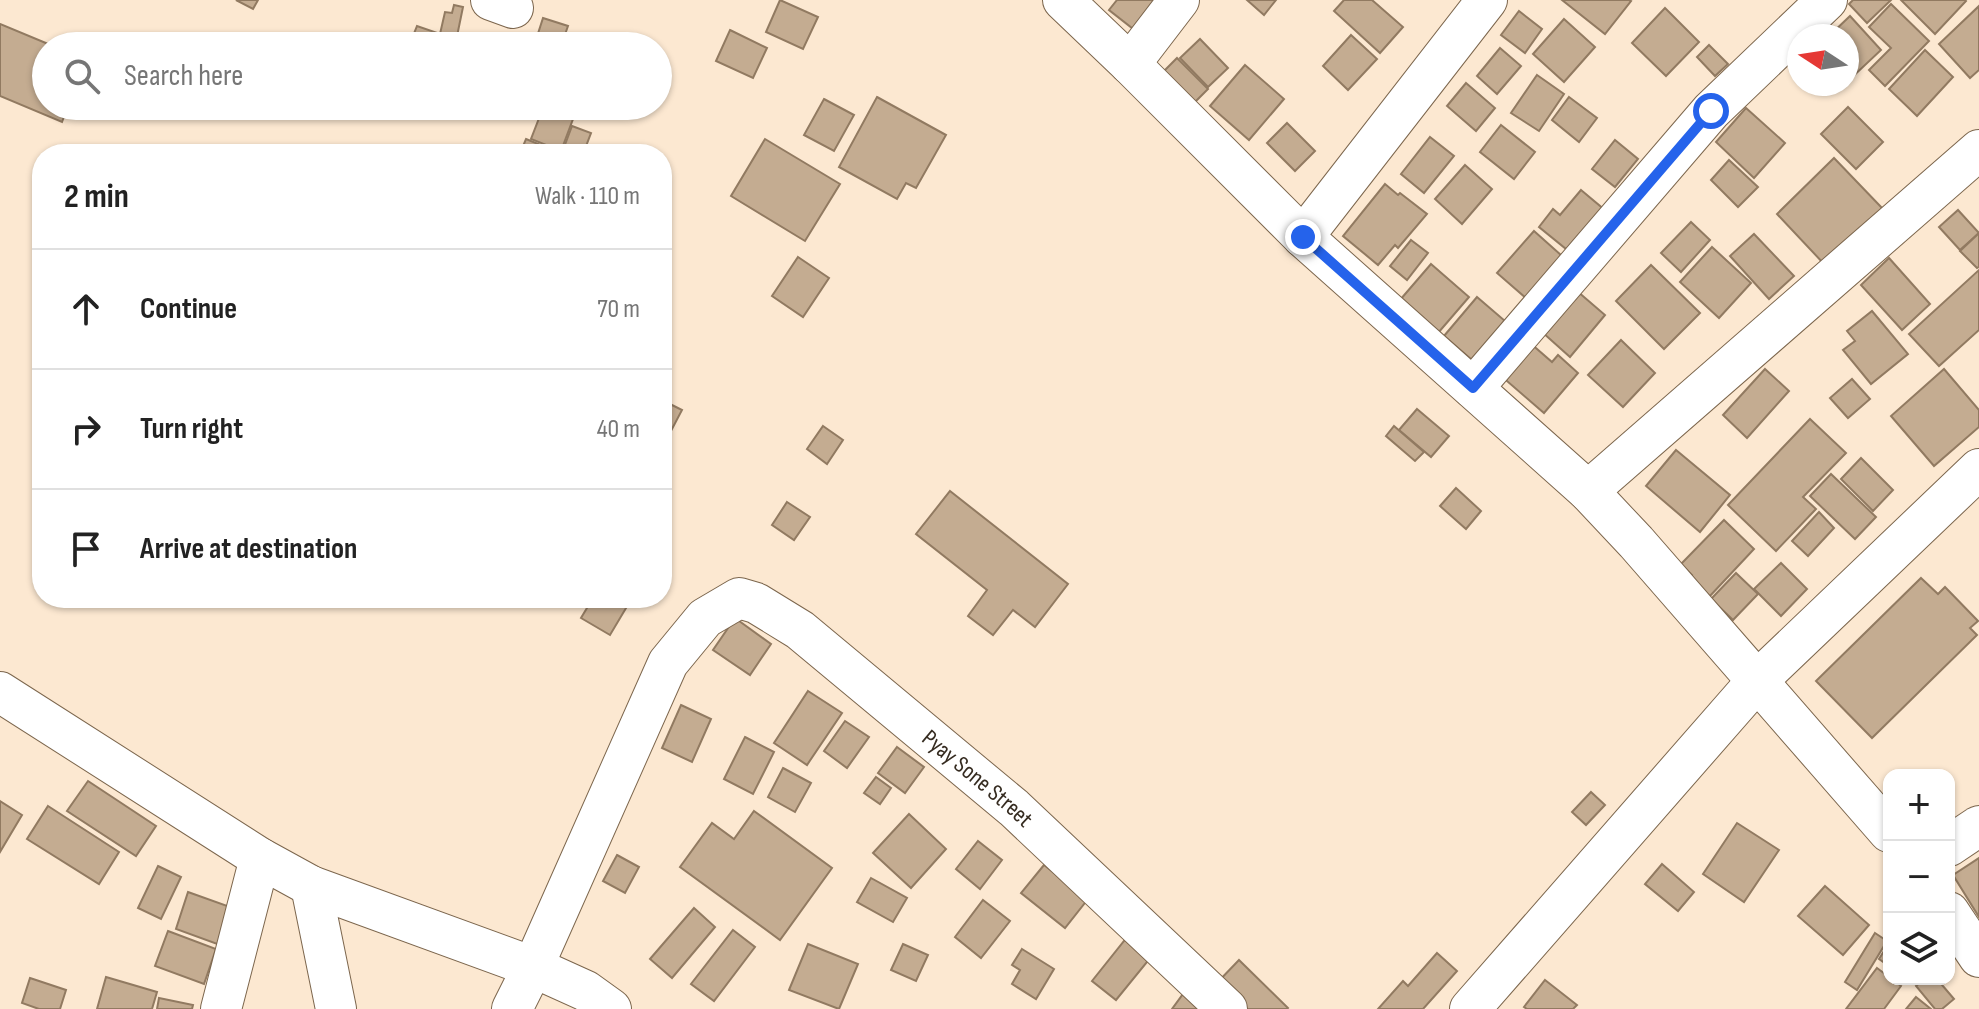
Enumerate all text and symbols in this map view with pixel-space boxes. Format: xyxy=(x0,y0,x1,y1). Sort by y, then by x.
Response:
north arrow xyxy=(1787,24,1859,96)
search box xyxy=(32,32,672,120)
icon: search xyxy=(60,54,104,98)
text: Search here xyxy=(124,58,243,94)
route start xyxy=(1693,93,1729,129)
text: 2 min xyxy=(64,176,129,217)
text: Walk · 110 m xyxy=(535,181,640,212)
route end xyxy=(1285,219,1321,255)
icon: ahead xyxy=(64,287,108,331)
text: Continue xyxy=(140,291,237,327)
text: 70 m xyxy=(597,294,640,325)
icon: right xyxy=(64,407,108,451)
text: Turn right xyxy=(140,411,243,447)
text: 40 m xyxy=(597,414,640,445)
icon: arrive xyxy=(64,527,108,571)
text: Arrive at destination xyxy=(140,531,357,567)
street label: Pyay Sone Street xyxy=(916,723,1039,833)
map controls xyxy=(1883,769,1955,985)
button: + xyxy=(1883,769,1955,841)
button: − xyxy=(1883,841,1955,913)
button: layers xyxy=(1883,913,1955,985)

